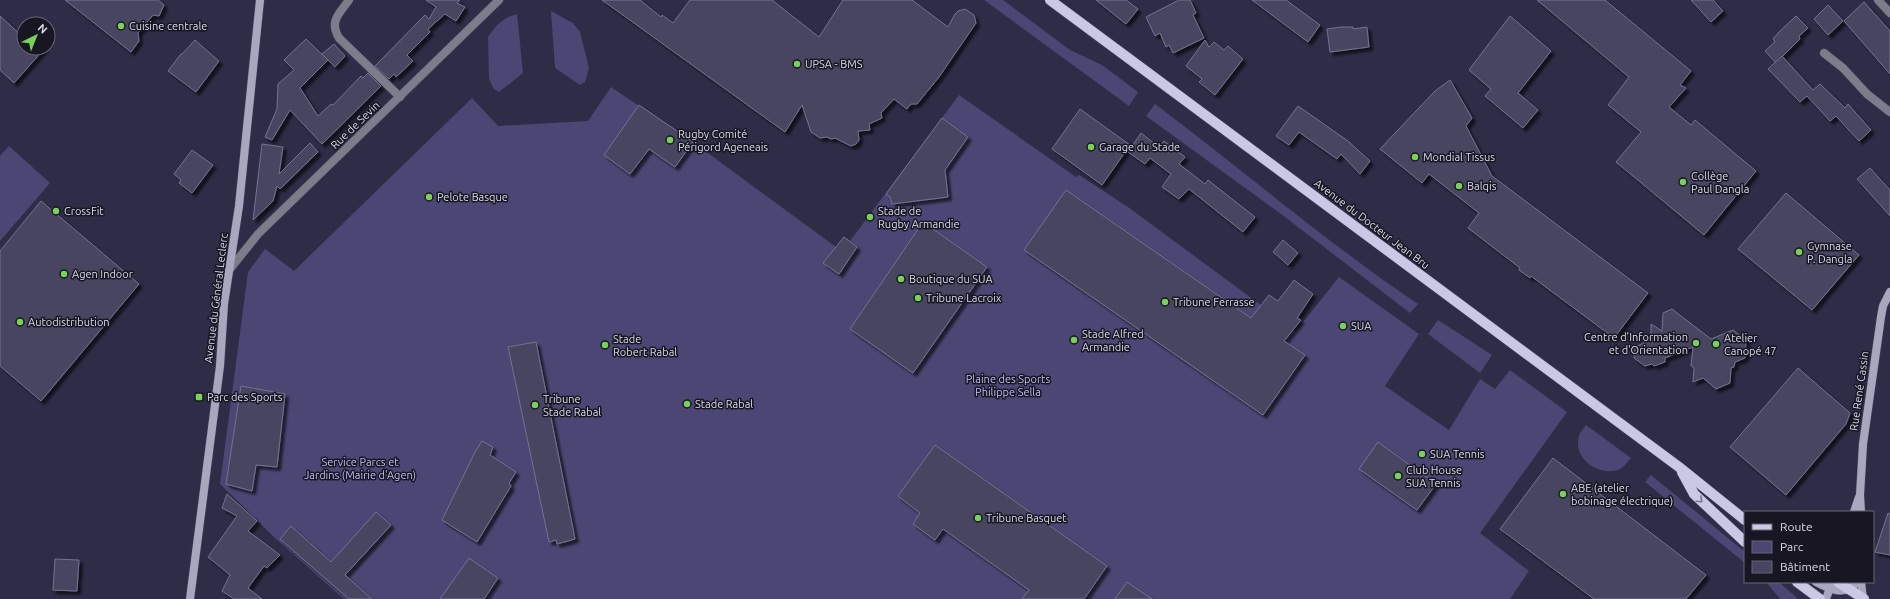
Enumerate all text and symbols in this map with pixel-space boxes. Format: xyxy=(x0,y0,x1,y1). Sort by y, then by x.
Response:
north arrow xyxy=(16,16,56,56)
place label: Cuisine centrale xyxy=(129,20,207,32)
text: N xyxy=(36,21,50,36)
marker: Cuisine centrale xyxy=(116,21,126,31)
place label: UPSA - BMS xyxy=(805,58,863,70)
marker: UPSA - BMS xyxy=(792,59,802,69)
street label: Rue de Sevin xyxy=(328,99,382,151)
place label: Rugby Comité Périgord Ageneais xyxy=(678,128,768,153)
marker: Rugby Comité Périgord Ageneais xyxy=(665,135,675,145)
place label: Garage du Stade xyxy=(1099,141,1180,153)
marker: Garage du Stade xyxy=(1086,142,1096,152)
place label: Mondial Tissus xyxy=(1423,151,1495,163)
marker: Mondial Tissus xyxy=(1410,152,1420,162)
place label: Collège Paul Dangla xyxy=(1691,170,1749,195)
street label: Avenue du Docteur Jean Bru xyxy=(1312,177,1432,271)
marker: Collège Paul Dangla xyxy=(1678,177,1688,187)
place label: Balqis xyxy=(1467,180,1497,192)
marker: Balqis xyxy=(1454,181,1464,191)
place label: Pelote Basque xyxy=(437,191,508,203)
marker: Pelote Basque xyxy=(424,192,434,202)
place label: CrossFit xyxy=(64,205,104,217)
place label: Stade de Rugby Armandie xyxy=(878,205,960,230)
marker: CrossFit xyxy=(51,206,61,216)
marker: Stade de Rugby Armandie xyxy=(865,212,875,222)
street label: Avenue du Général Leclerc xyxy=(202,232,230,364)
place label: Gymnase P. Dangla xyxy=(1807,240,1853,265)
marker: Gymnase P. Dangla xyxy=(1794,247,1804,257)
place label: Agen Indoor xyxy=(72,268,134,280)
marker: Agen Indoor xyxy=(59,269,69,279)
place label: Boutique du SUA xyxy=(909,273,993,285)
marker: Boutique du SUA xyxy=(896,274,906,284)
place label: Tribune Lacroix xyxy=(926,292,1002,304)
marker: Tribune Lacroix xyxy=(913,293,923,303)
place label: Tribune Ferrasse xyxy=(1173,296,1255,308)
marker: Tribune Ferrasse xyxy=(1160,297,1170,307)
place label: Autodistribution xyxy=(28,316,110,328)
marker: Autodistribution xyxy=(15,317,25,327)
place label: SUA xyxy=(1351,320,1372,332)
marker: SUA xyxy=(1338,321,1348,331)
place label: Stade Alfred Armandie xyxy=(1082,328,1144,353)
place label: Centre d'Information et d'Orientation xyxy=(1584,331,1688,356)
place label: Atelier Canopé 47 xyxy=(1724,332,1777,357)
place label: Stade Robert Rabal xyxy=(613,333,677,358)
marker: Stade Alfred Armandie xyxy=(1069,335,1079,345)
marker: Centre d'Information et d'Orientation xyxy=(1691,338,1701,348)
marker: Atelier Canopé 47 xyxy=(1711,339,1721,349)
marker: Stade Robert Rabal xyxy=(600,340,610,350)
street label: Rue René Cassin xyxy=(1847,350,1871,432)
park label: Plaine des Sports Philippe Sella xyxy=(966,373,1050,398)
place label: Parc des Sports xyxy=(207,391,283,403)
marker: Parc des Sports xyxy=(194,392,204,402)
place label: Tribune Stade Rabal xyxy=(543,393,601,418)
place label: Stade Rabal xyxy=(695,398,753,410)
marker: Stade Rabal xyxy=(682,399,692,409)
marker: Tribune Stade Rabal xyxy=(530,400,540,410)
place label: SUA Tennis xyxy=(1430,448,1485,460)
marker: SUA Tennis xyxy=(1417,449,1427,459)
park label: Service Parcs et Jardins (Mairie d'Agen) xyxy=(304,456,416,482)
place label: Club House SUA Tennis xyxy=(1406,464,1462,489)
marker: Club House SUA Tennis xyxy=(1393,471,1403,481)
place label: ABE (atelier bobinage électrique) xyxy=(1571,482,1673,508)
marker: ABE (atelier bobinage électrique) xyxy=(1558,489,1568,499)
one-way arrow xyxy=(1695,495,1703,502)
legend xyxy=(1744,511,1874,583)
place label: Tribune Basquet xyxy=(986,512,1067,524)
marker: Tribune Basquet xyxy=(973,513,983,523)
text: Route xyxy=(1780,520,1813,533)
text: Parc xyxy=(1780,540,1804,553)
text: Bâtiment xyxy=(1780,560,1830,573)

